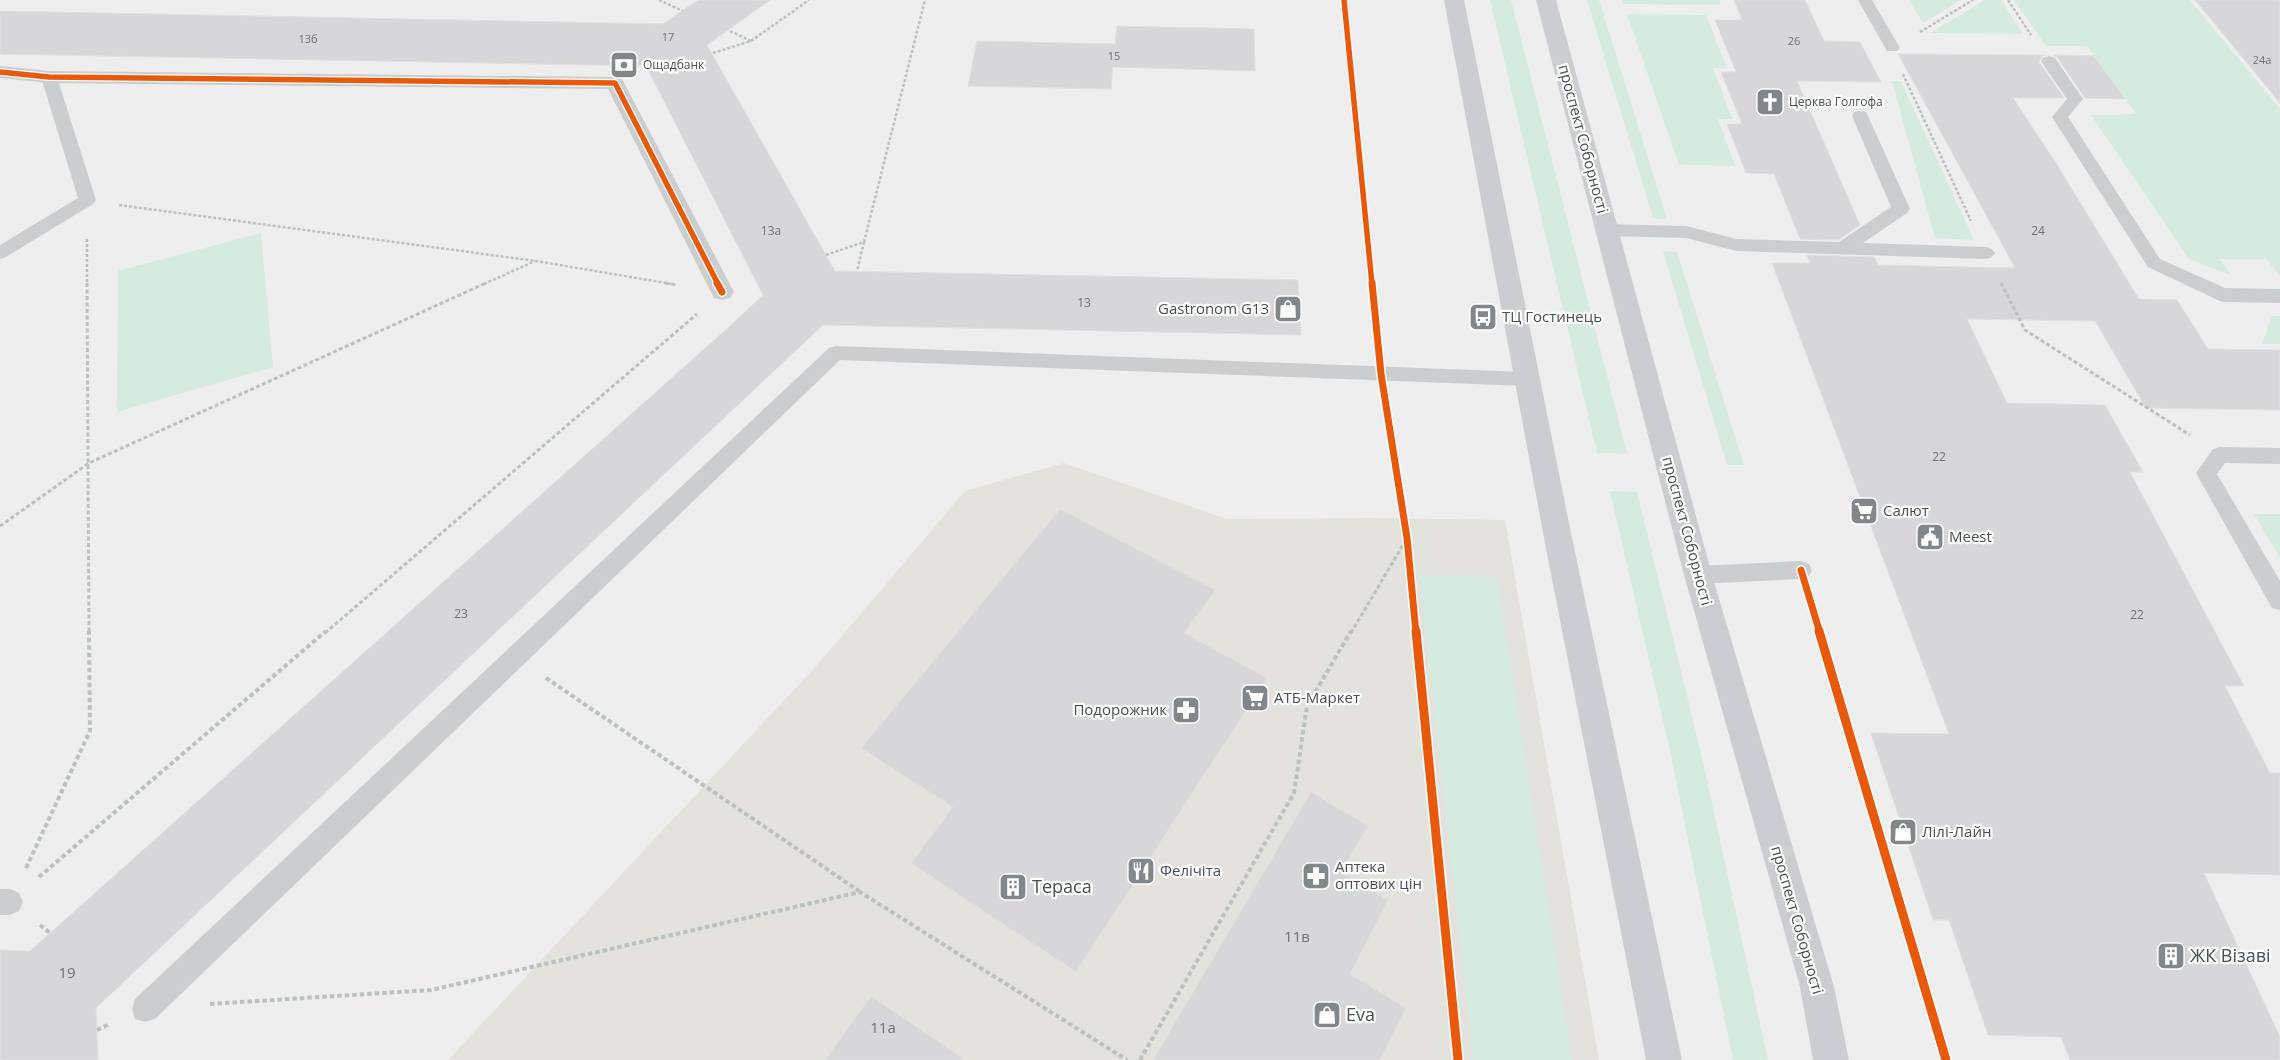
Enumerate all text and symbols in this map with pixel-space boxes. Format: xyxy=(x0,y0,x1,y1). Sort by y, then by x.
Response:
house number: 17 xyxy=(662,29,674,44)
house number: 13б xyxy=(298,31,318,46)
house number: 26 xyxy=(1788,33,1800,48)
house number: 15 xyxy=(1108,48,1120,63)
bank icon: Ощадбанк xyxy=(609,50,639,80)
house number: 24а xyxy=(2253,52,2271,67)
place label: Ощадбанк xyxy=(643,56,705,73)
street label: проспект Соборності xyxy=(1554,62,1613,215)
church icon: Церква Голгофа xyxy=(1755,87,1785,117)
place label: Церква Голгофа xyxy=(1789,93,1883,110)
house number: 13а xyxy=(761,222,781,239)
house number: 24 xyxy=(2031,222,2045,239)
house number: 13 xyxy=(1077,294,1091,311)
shop icon: Gastronom G13 xyxy=(1273,294,1303,324)
place label: Gastronom G13 xyxy=(1158,298,1269,318)
bus stop icon: ТЦ Гостинець xyxy=(1468,302,1498,332)
place label: ТЦ Гостинець xyxy=(1502,306,1602,326)
house number: 22 xyxy=(1932,448,1946,465)
street label: проспект Соборності xyxy=(1658,454,1717,607)
supermarket icon: Салют xyxy=(1849,496,1879,526)
place label: Салют xyxy=(1883,500,1929,520)
public building icon: Meest xyxy=(1915,522,1945,552)
place label: Meest xyxy=(1949,526,1992,546)
house number: 23 xyxy=(454,605,468,622)
house number: 22 xyxy=(2130,606,2144,623)
supermarket icon: АТБ-Маркет xyxy=(1240,683,1270,713)
place label: АТБ-Маркет xyxy=(1274,687,1360,707)
pharmacy icon: Подорожник xyxy=(1171,695,1201,725)
place label: Подорожник xyxy=(1073,699,1167,719)
shop icon: Лілі-Лайн xyxy=(1888,817,1918,847)
place label: Лілі-Лайн xyxy=(1922,821,1991,841)
street label: проспект Соборності xyxy=(1767,843,1829,996)
restaurant icon: Фелічіта xyxy=(1126,856,1156,886)
place label: Аптека оптових цін xyxy=(1335,856,1422,893)
place label: Фелічіта xyxy=(1160,860,1221,880)
pharmacy icon: Аптека оптових цін xyxy=(1301,861,1331,891)
building icon: Тераса xyxy=(998,872,1028,902)
place label: Тераса xyxy=(1032,874,1092,898)
house number: 11в xyxy=(1284,926,1310,946)
building icon: ЖК Візаві xyxy=(2156,941,2186,971)
place label: ЖК Візаві xyxy=(2190,943,2271,967)
house number: 19 xyxy=(58,962,76,982)
shop icon: Eva xyxy=(1312,1000,1342,1030)
place label: Eva xyxy=(1346,1002,1375,1026)
house number: 11а xyxy=(870,1017,896,1037)

